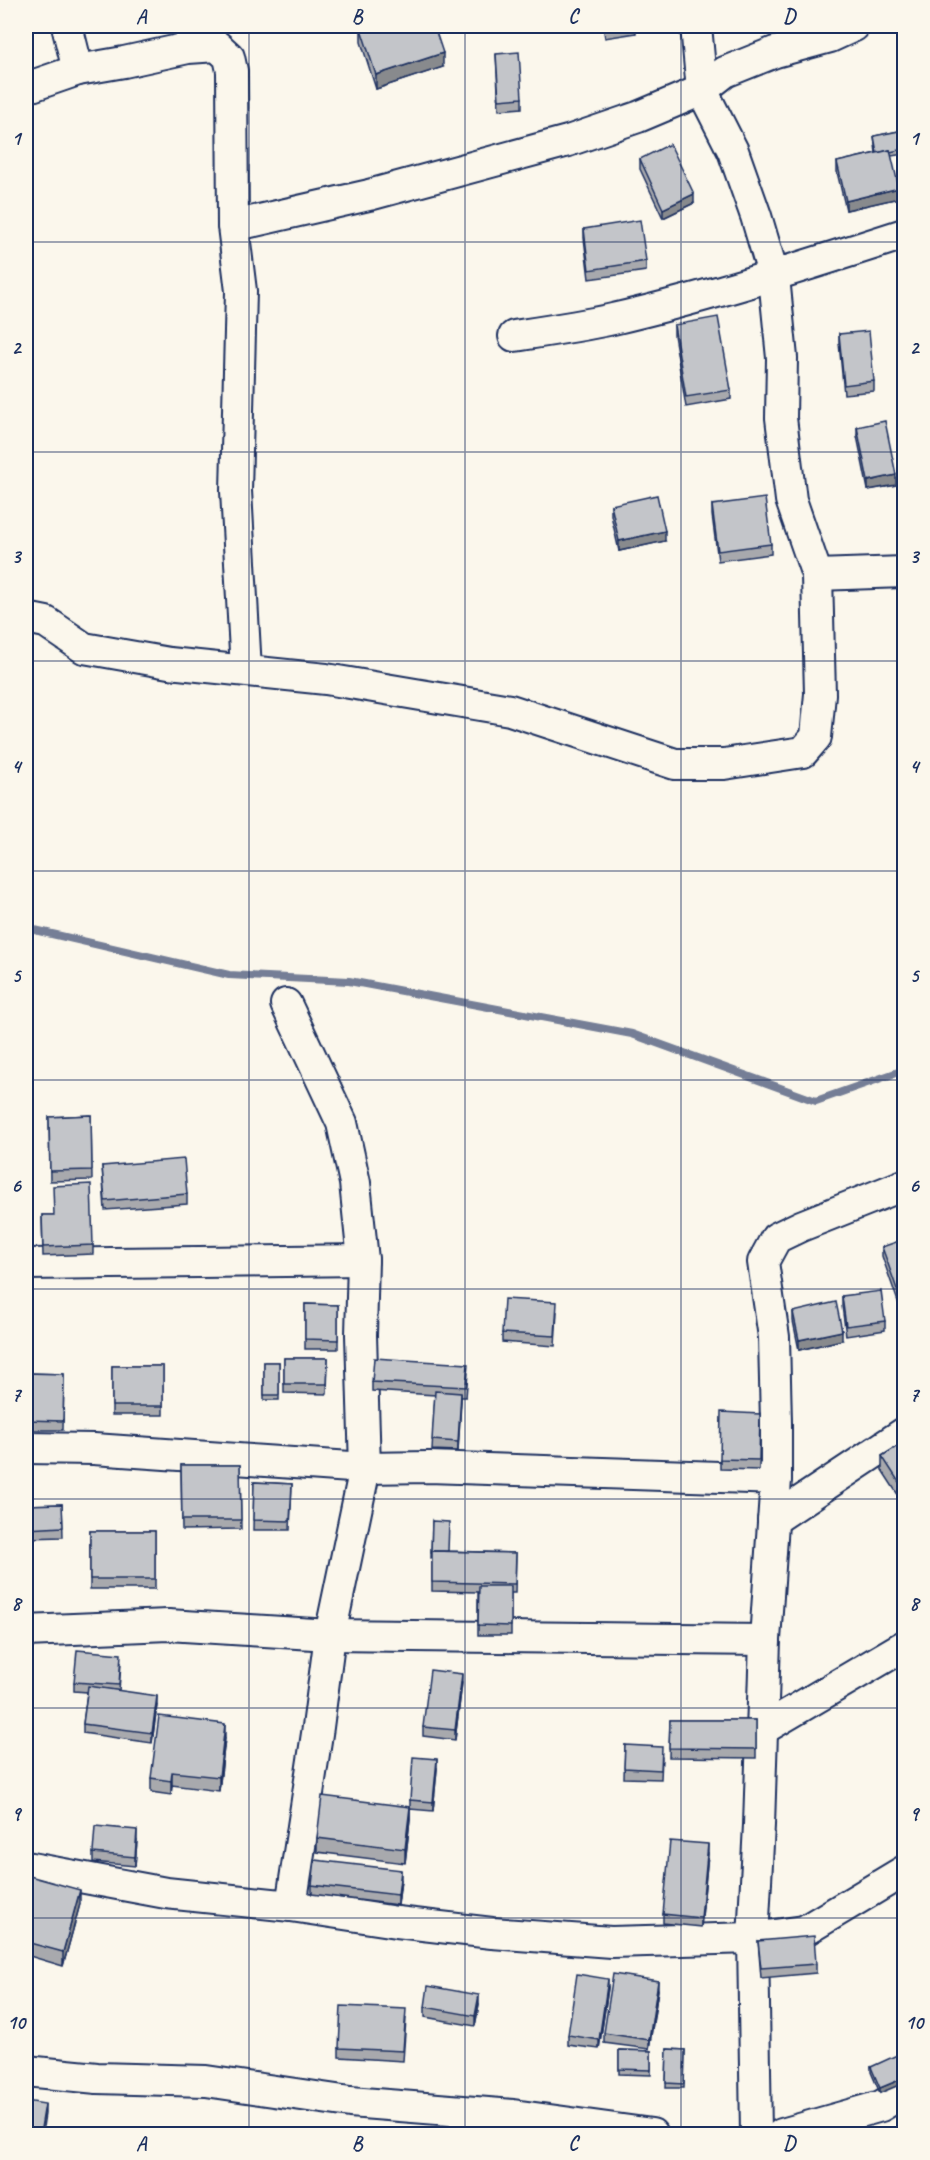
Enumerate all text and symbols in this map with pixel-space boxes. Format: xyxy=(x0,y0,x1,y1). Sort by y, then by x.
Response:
text: A xyxy=(136,4,148,29)
text: B xyxy=(352,4,364,29)
text: C xyxy=(568,4,580,29)
text: D xyxy=(783,4,797,29)
text: 1 xyxy=(12,126,23,151)
text: 1 xyxy=(910,126,921,151)
text: 2 xyxy=(12,335,23,360)
text: 2 xyxy=(910,335,921,360)
text: 3 xyxy=(12,544,23,569)
text: 3 xyxy=(910,544,921,569)
text: 4 xyxy=(12,754,24,779)
text: 4 xyxy=(910,754,922,779)
text: 5 xyxy=(12,963,23,988)
text: 5 xyxy=(910,963,921,988)
text: 6 xyxy=(11,1173,22,1198)
text: 6 xyxy=(909,1173,920,1198)
text: 7 xyxy=(12,1382,23,1407)
text: 7 xyxy=(910,1382,921,1407)
text: 8 xyxy=(12,1591,24,1616)
text: 8 xyxy=(910,1591,922,1616)
text: 9 xyxy=(12,1801,23,1826)
text: 9 xyxy=(910,1801,921,1826)
text: 10 xyxy=(7,2010,27,2035)
text: 10 xyxy=(905,2010,925,2035)
text: A xyxy=(136,2131,148,2156)
text: B xyxy=(352,2131,364,2156)
text: C xyxy=(568,2131,580,2156)
text: D xyxy=(783,2131,797,2156)

